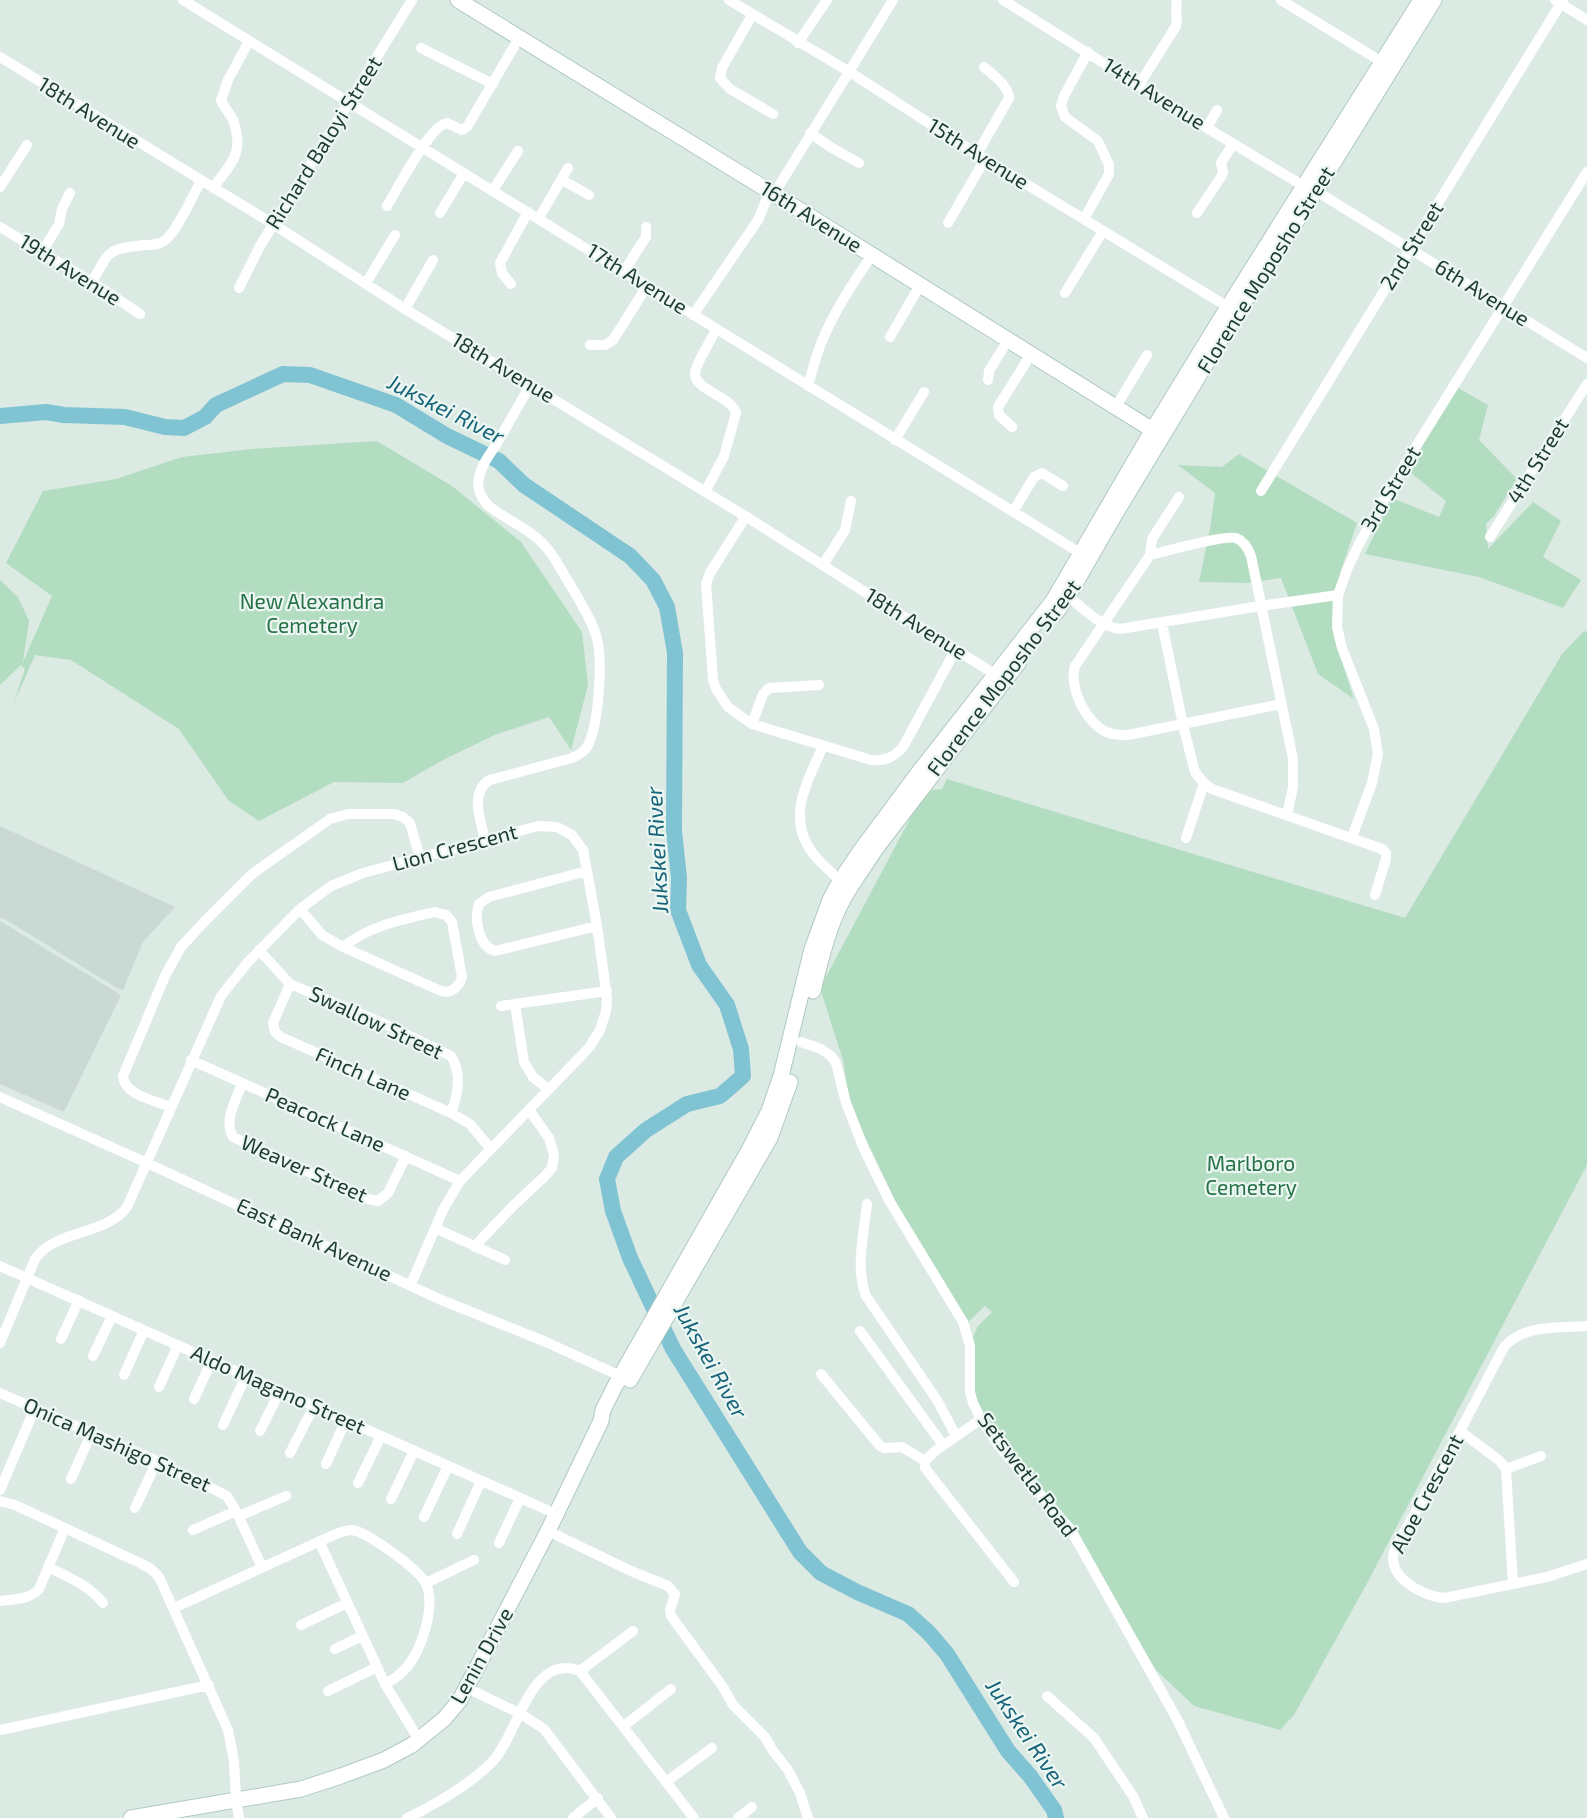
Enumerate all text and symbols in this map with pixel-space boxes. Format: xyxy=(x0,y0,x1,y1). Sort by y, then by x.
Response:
street label: Richard Baloyi Street xyxy=(259,51,386,233)
street label: 14th Avenue xyxy=(1099,51,1211,134)
street label: 18th Avenue xyxy=(34,70,146,153)
street label: 15th Avenue xyxy=(924,112,1034,194)
street label: Florence Moposho Street xyxy=(1191,161,1339,377)
street label: 16th Avenue xyxy=(756,175,867,257)
street label: 2nd Street xyxy=(1374,197,1448,294)
street label: 19th Avenue xyxy=(15,228,126,310)
street label: 17th Avenue xyxy=(583,237,693,319)
street label: 6th Avenue xyxy=(1431,253,1535,331)
street label: 18th Avenue xyxy=(448,326,560,407)
water label: Jukskei River xyxy=(383,367,510,449)
street label: 4th Street xyxy=(1501,413,1573,508)
street label: 3rd Street xyxy=(1355,441,1425,535)
street label: Florence Moposho Street xyxy=(921,574,1085,780)
street label: 18th Avenue xyxy=(861,581,973,664)
park label: New Alexandra Cemetery xyxy=(240,588,384,637)
water label: Jukskei River xyxy=(640,785,672,915)
street label: Lion Crescent xyxy=(389,818,520,875)
street label: Swallow Street xyxy=(306,980,447,1064)
street label: Finch Lane xyxy=(312,1041,415,1105)
street label: Peacock Lane xyxy=(262,1081,389,1156)
street label: Weaver Street xyxy=(238,1129,372,1207)
park label: Marlboro Cemetery xyxy=(1205,1150,1297,1199)
street label: East Bank Avenue xyxy=(233,1192,396,1286)
water label: Jukskei River xyxy=(669,1298,755,1424)
street label: Aldo Magano Street xyxy=(188,1339,370,1438)
street label: Onica Mashigo Street xyxy=(20,1391,215,1496)
street label: Setswetla Road xyxy=(973,1407,1083,1541)
street label: Aloe Crescent xyxy=(1384,1430,1467,1557)
street label: Lenin Drive xyxy=(444,1603,517,1708)
water label: Jukskei River xyxy=(981,1673,1075,1794)

